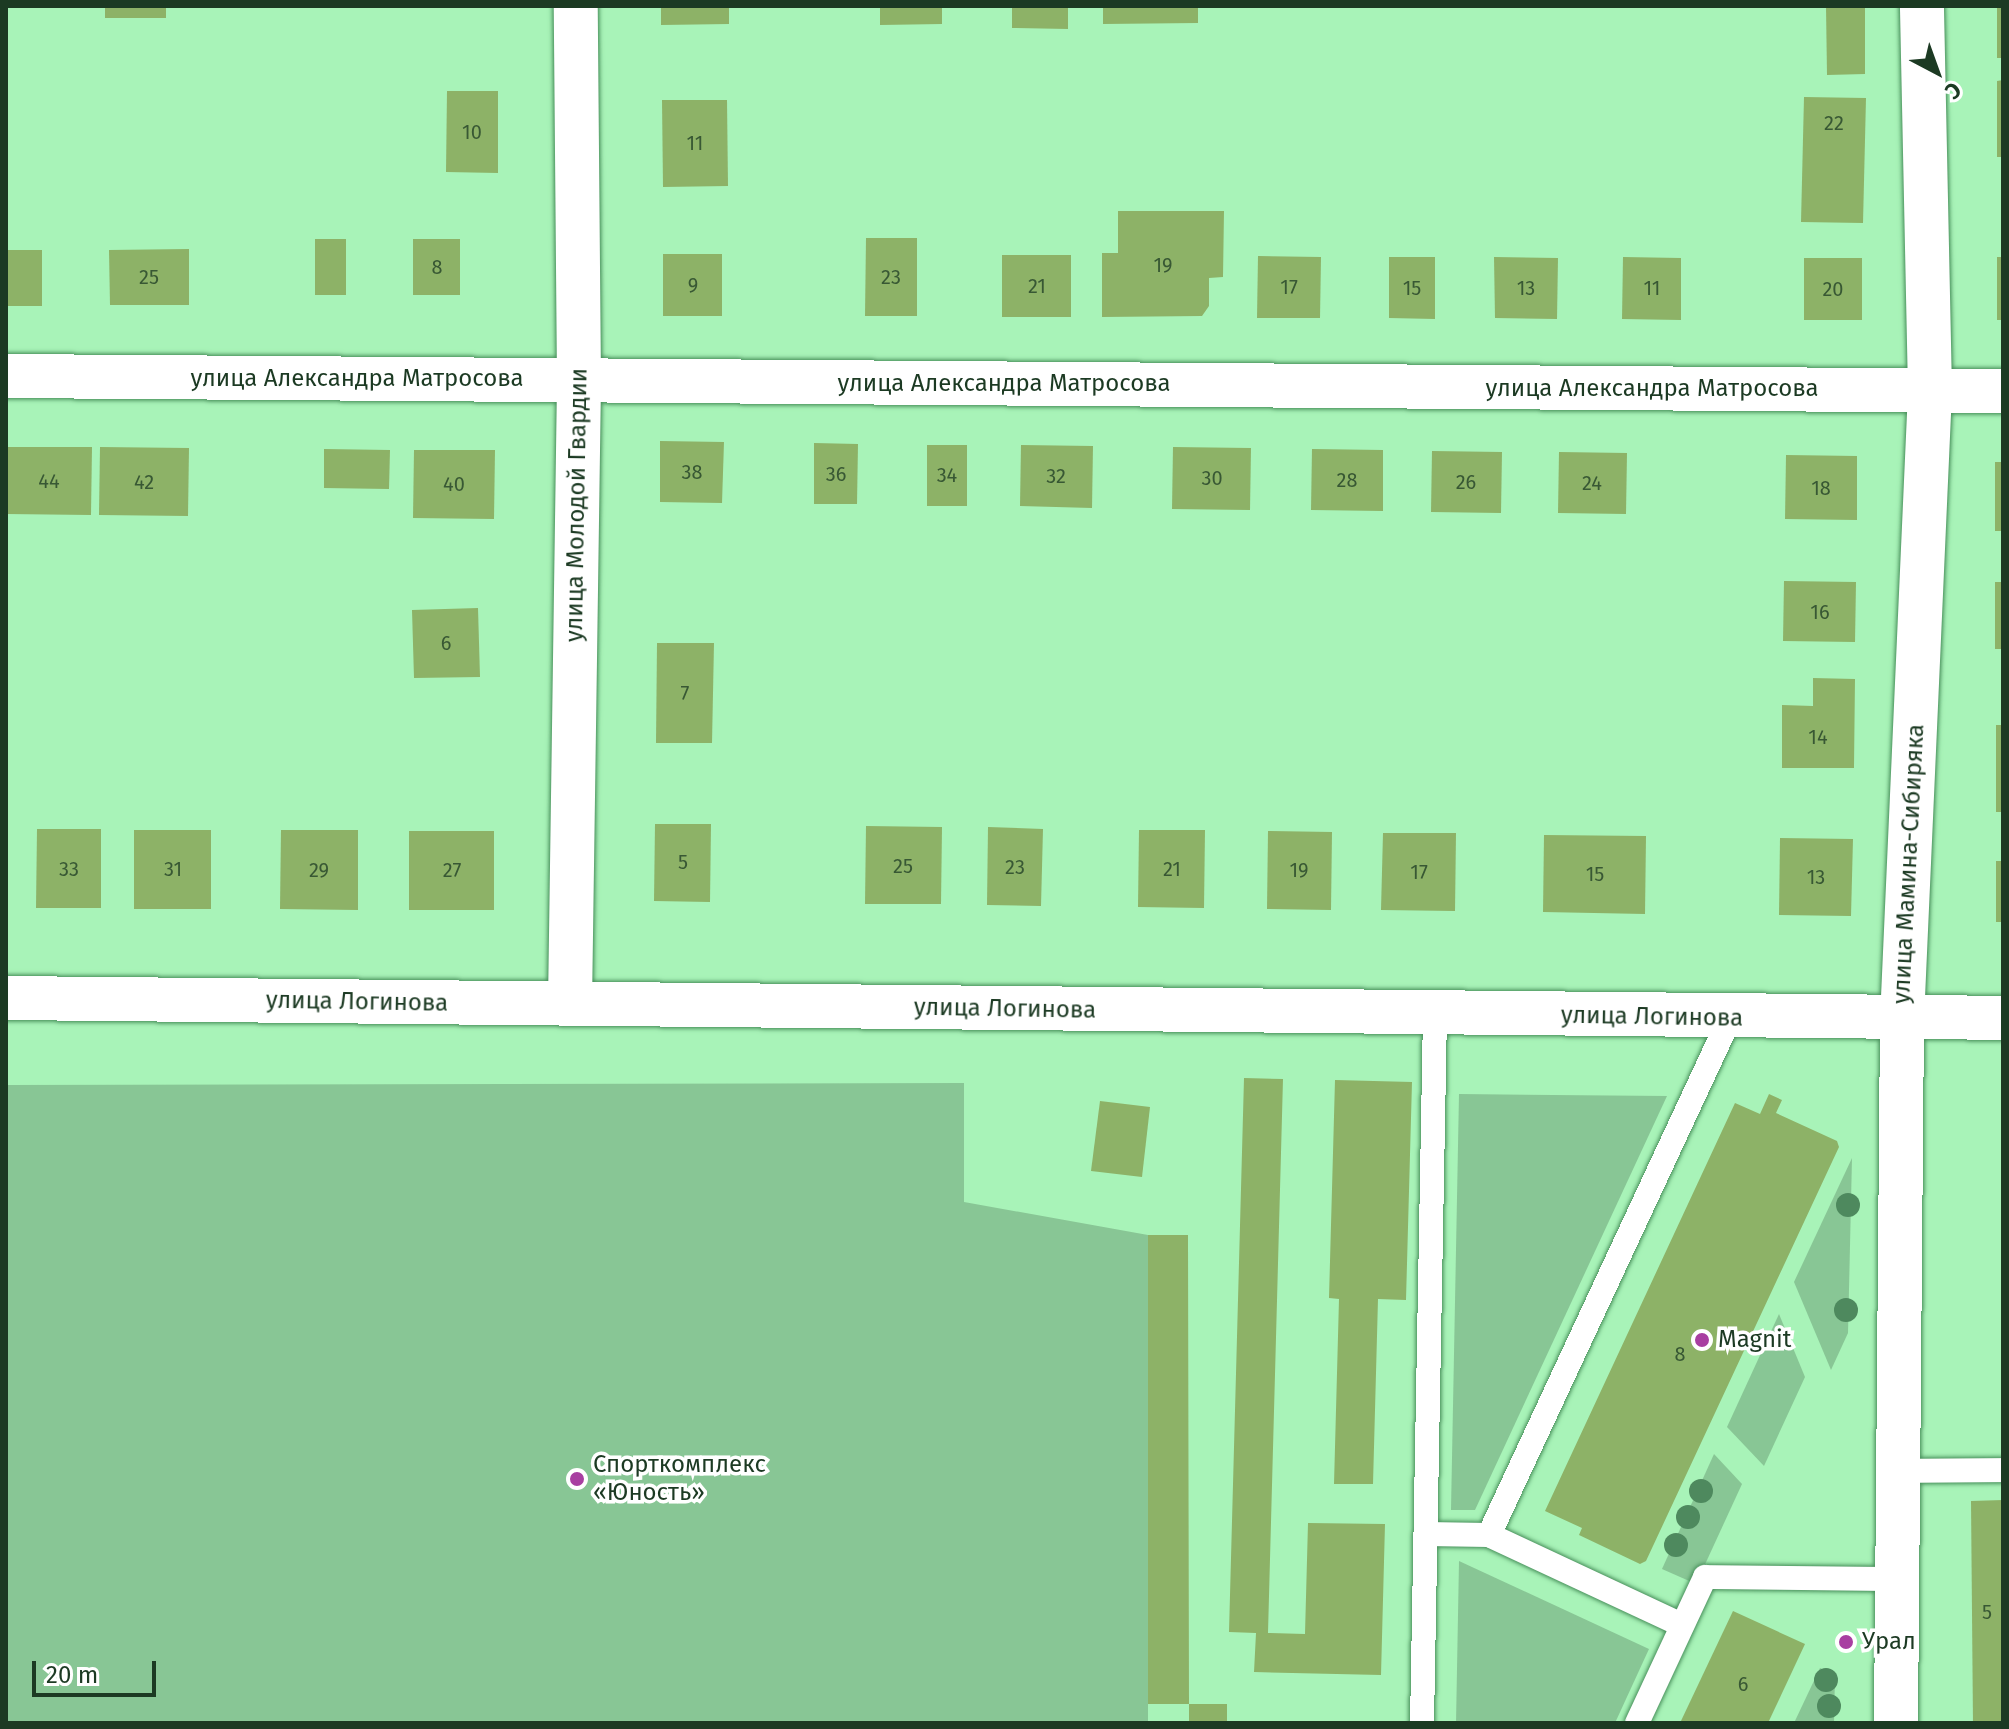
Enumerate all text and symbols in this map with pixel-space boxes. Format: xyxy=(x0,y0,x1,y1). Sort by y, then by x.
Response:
north arrow xyxy=(1897,32,1977,112)
text: С xyxy=(1939,76,1967,105)
house number: 22 xyxy=(1824,111,1844,135)
house number: 10 xyxy=(462,120,482,144)
house number: 11 xyxy=(686,131,704,155)
house number: 19 xyxy=(1153,253,1173,277)
house number: 8 xyxy=(431,255,443,279)
house number: 25 xyxy=(139,265,159,289)
house number: 23 xyxy=(881,265,901,289)
house number: 9 xyxy=(688,273,698,297)
house number: 21 xyxy=(1028,274,1046,298)
house number: 17 xyxy=(1280,275,1298,299)
house number: 15 xyxy=(1403,276,1421,300)
house number: 13 xyxy=(1517,276,1535,300)
house number: 11 xyxy=(1643,276,1661,300)
house number: 20 xyxy=(1822,277,1844,301)
street label: улица Александра Матросова xyxy=(190,365,524,393)
street label: улица Молодой Гвардии xyxy=(560,368,594,642)
street label: улица Александра Матросова xyxy=(837,370,1171,398)
street label: улица Александра Матросова xyxy=(1485,375,1819,403)
house number: 38 xyxy=(682,460,702,484)
house number: 36 xyxy=(826,462,846,486)
house number: 34 xyxy=(937,463,957,487)
house number: 32 xyxy=(1046,464,1066,488)
house number: 30 xyxy=(1201,466,1223,490)
house number: 28 xyxy=(1337,468,1357,492)
house number: 44 xyxy=(38,469,60,493)
house number: 42 xyxy=(134,470,154,494)
house number: 26 xyxy=(1456,470,1476,494)
house number: 24 xyxy=(1582,471,1602,495)
house number: 40 xyxy=(443,472,465,496)
house number: 18 xyxy=(1811,476,1831,500)
house number: 16 xyxy=(1810,600,1830,624)
house number: 6 xyxy=(441,631,451,655)
house number: 7 xyxy=(681,681,689,705)
street label: улица Мамина-Сибиряка xyxy=(1887,723,1931,1005)
house number: 14 xyxy=(1808,725,1828,749)
house number: 5 xyxy=(678,850,688,874)
house number: 25 xyxy=(893,854,913,878)
house number: 23 xyxy=(1005,855,1025,879)
house number: 33 xyxy=(59,857,79,881)
house number: 31 xyxy=(164,857,182,881)
house number: 21 xyxy=(1163,857,1181,881)
house number: 29 xyxy=(309,858,329,882)
house number: 27 xyxy=(443,858,461,882)
house number: 19 xyxy=(1289,858,1309,882)
house number: 17 xyxy=(1410,860,1428,884)
house number: 15 xyxy=(1586,862,1604,886)
house number: 13 xyxy=(1807,865,1825,889)
street label: улица Логинова xyxy=(266,986,448,1018)
street label: улица Логинова xyxy=(914,993,1096,1025)
street label: улица Логинова xyxy=(1561,1001,1743,1033)
place label: Magnit xyxy=(1718,1326,1791,1354)
marker: Magnit xyxy=(1693,1331,1711,1349)
house number: 8 xyxy=(1674,1342,1686,1366)
place label: Спорткомплекс «Юность» xyxy=(593,1451,766,1507)
marker: Спорткомплекс «Юность» xyxy=(568,1470,586,1488)
house number: 5 xyxy=(1982,1600,1992,1624)
place label: Урал xyxy=(1862,1628,1916,1656)
marker: Урал xyxy=(1837,1633,1855,1651)
scale bar xyxy=(36,1645,160,1695)
text: 20 m xyxy=(46,1661,98,1689)
house number: 6 xyxy=(1738,1672,1748,1696)

